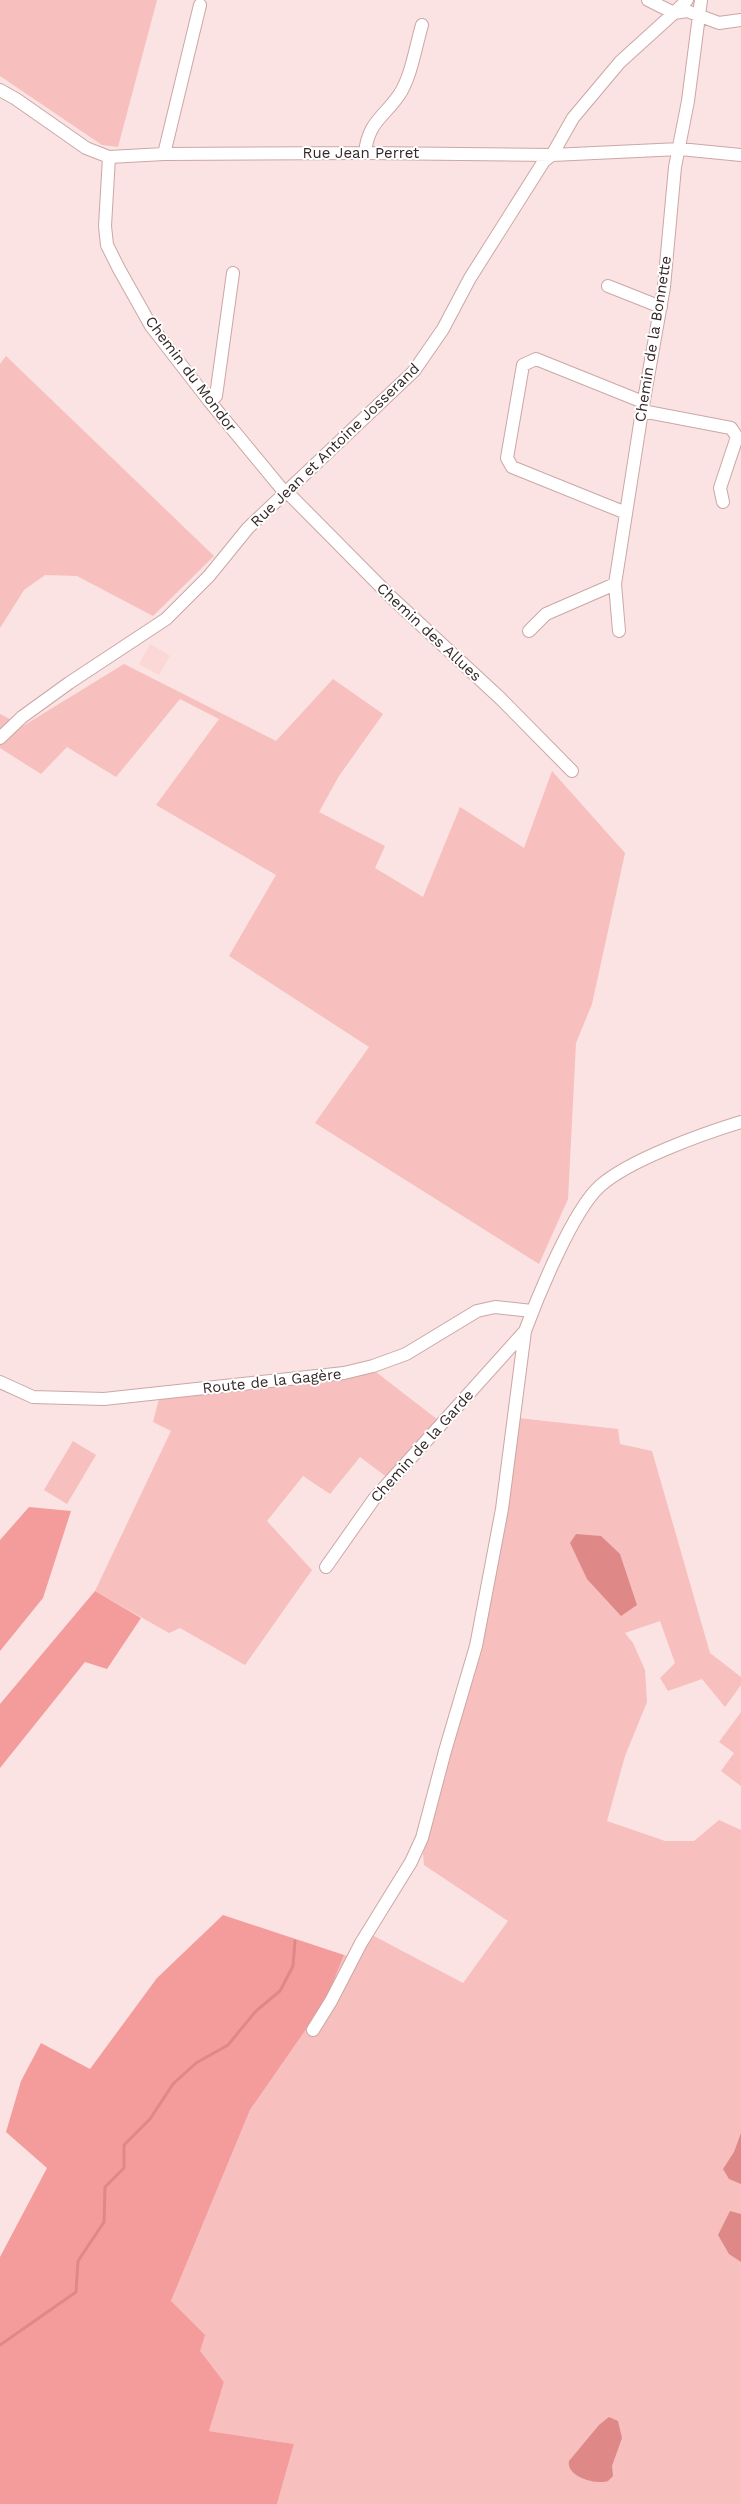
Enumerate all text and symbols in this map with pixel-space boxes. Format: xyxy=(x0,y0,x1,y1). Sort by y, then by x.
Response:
street label: Rue Jean Perret xyxy=(303,144,420,162)
street label: Chemin de la Bonnette xyxy=(631,255,675,423)
street label: Chemin du Mondor xyxy=(142,313,240,435)
street label: Rue Jean et Antoine Josserand xyxy=(247,359,423,531)
street label: Chemin des Allues xyxy=(373,579,485,685)
street label: Route de la Gagère xyxy=(202,1365,342,1397)
street label: Chemin de la Garde xyxy=(367,1386,477,1506)

